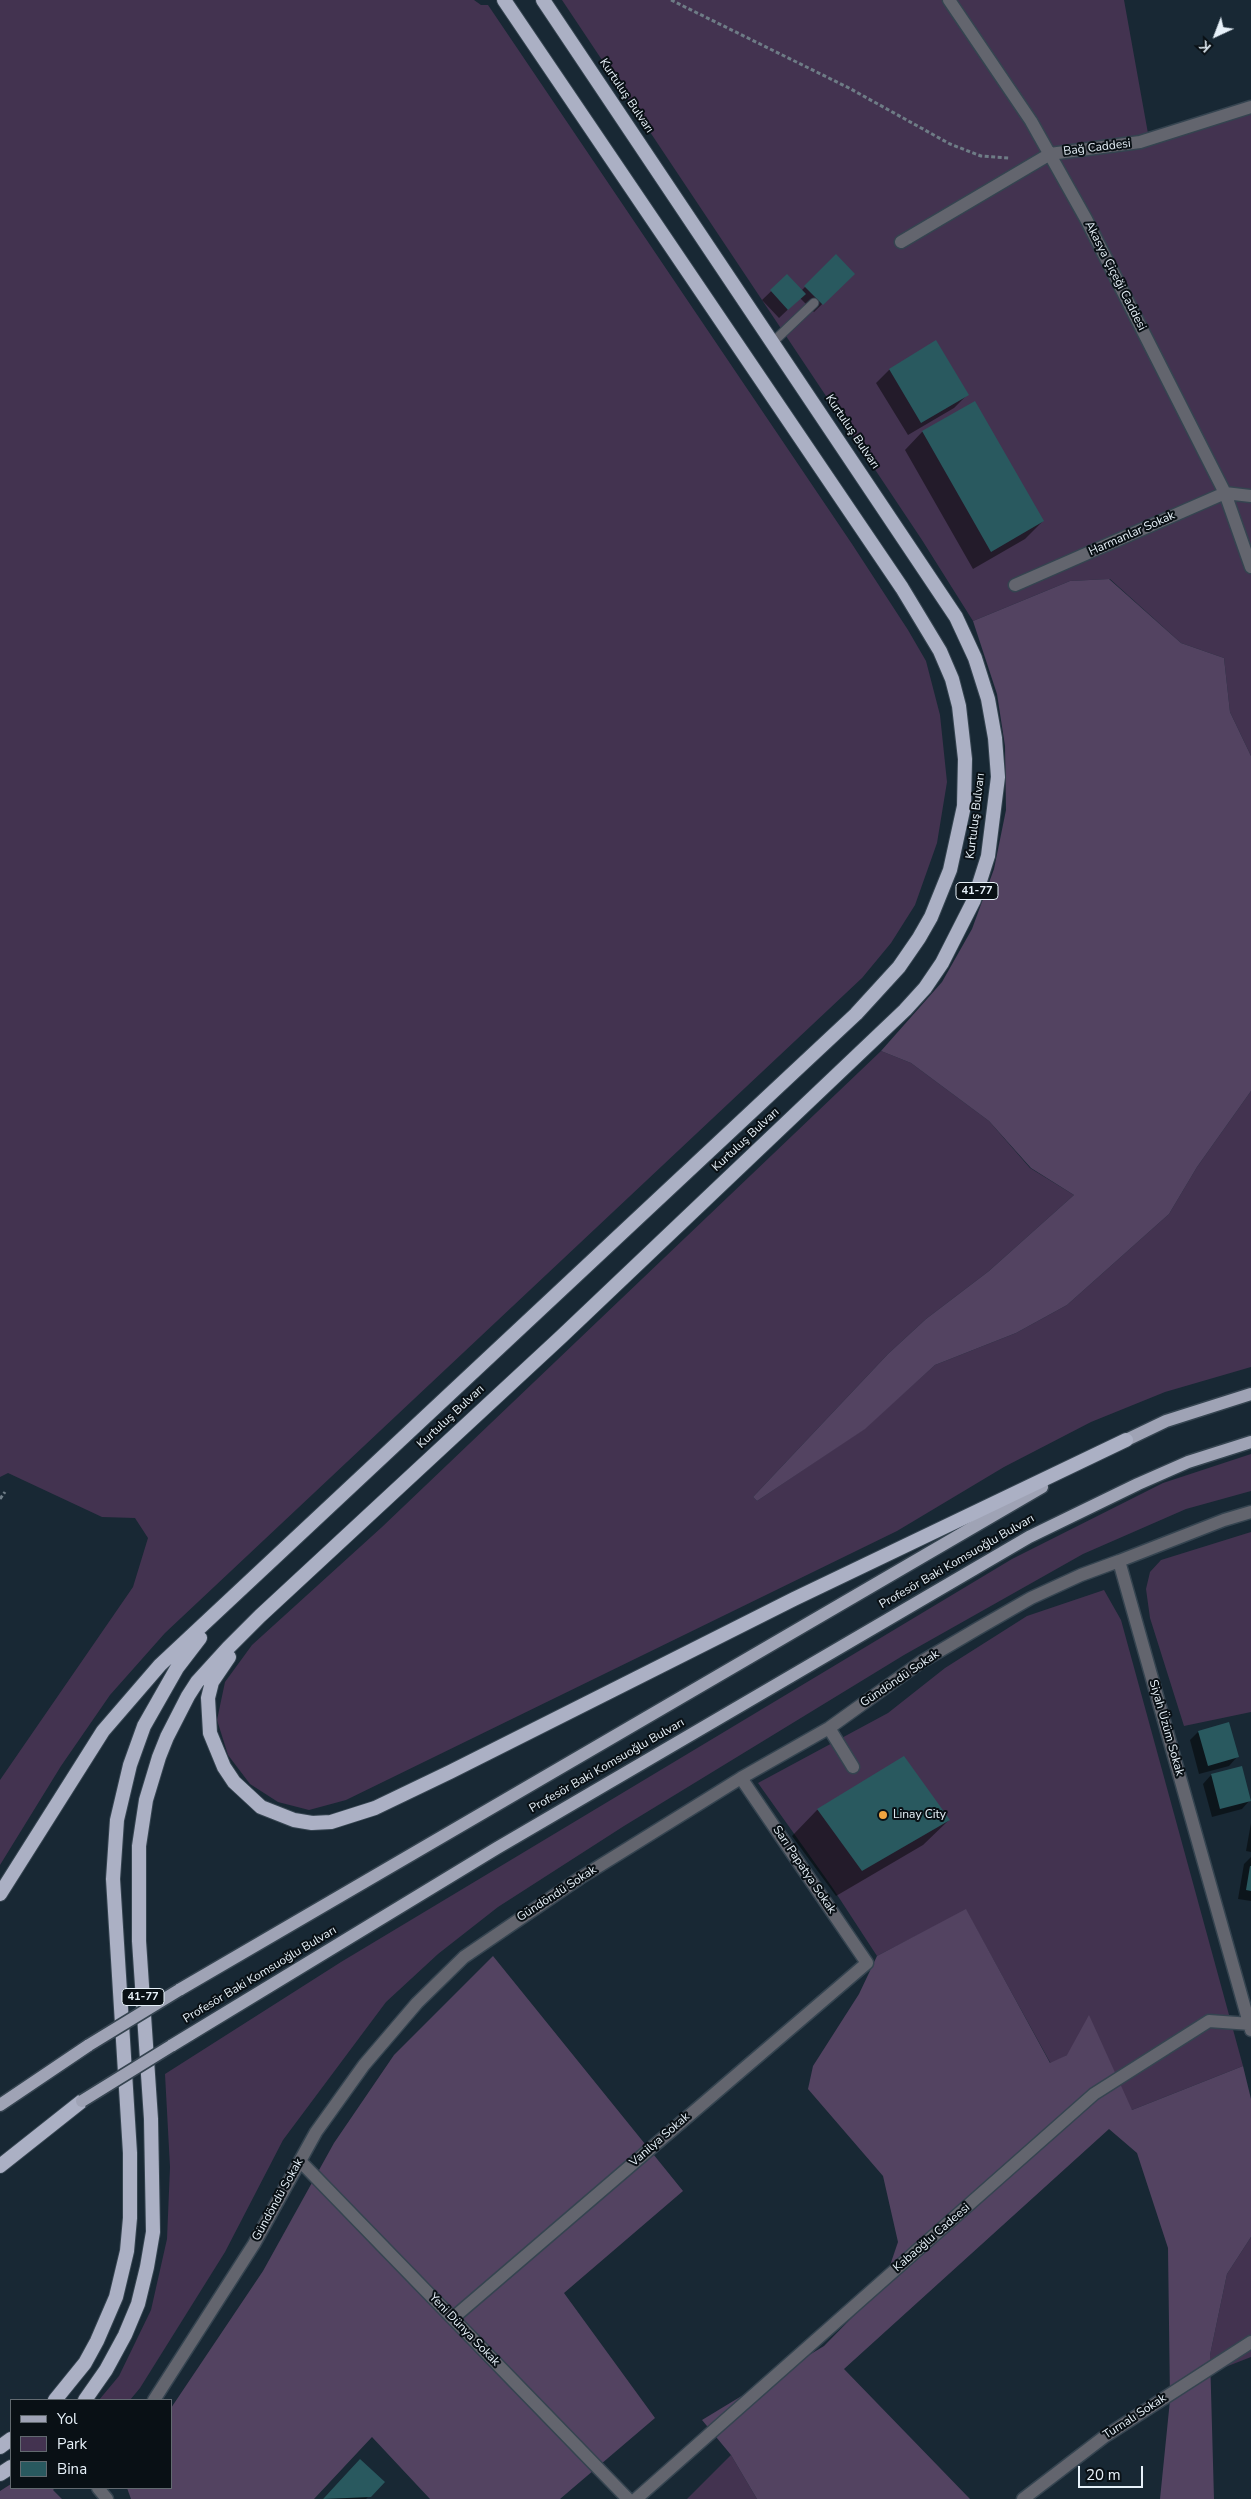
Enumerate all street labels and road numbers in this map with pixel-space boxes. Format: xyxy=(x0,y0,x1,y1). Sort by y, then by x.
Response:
street label: Kurtuluş Bulvarı xyxy=(596,56,656,136)
street label: Bağ Caddesi xyxy=(1062,137,1132,159)
street label: Akasya Çiçeği Caddesi xyxy=(1081,219,1149,333)
street label: Kurtuluş Bulvarı xyxy=(822,392,882,472)
street label: Harmanlar Sokak xyxy=(1087,509,1177,559)
street label: Kurtuluş Bulvarı xyxy=(964,772,988,860)
road number: 41-77 xyxy=(956,882,998,899)
street label: Kurtuluş Bulvarı xyxy=(709,1105,783,1175)
street label: Kurtuluş Bulvarı xyxy=(414,1382,488,1452)
street label: Profesör Baki Komsuoğlu Bulvarı xyxy=(877,1512,1037,1612)
street label: Gündöndü Sokak xyxy=(858,1647,942,1711)
street label: Siyah Üzüm Sokak xyxy=(1145,1678,1187,1778)
street label: Profesör Baki Komsuoğlu Bulvarı xyxy=(527,1716,687,1816)
street label: Sarı Papatya Sokak xyxy=(769,1823,839,1917)
street label: Gündöndü Sokak xyxy=(515,1863,599,1925)
street label: Profesör Baki Komsuoğlu Bulvarı xyxy=(181,1923,339,2027)
road number: 41-77 xyxy=(122,1988,164,2005)
street label: Vanilya Sokak xyxy=(627,2110,693,2170)
street label: Gündöndü Sokak xyxy=(249,2156,307,2244)
street label: Kabaoğlu Cadeesi xyxy=(891,2201,973,2275)
street label: Yeni Dünya Sokak xyxy=(426,2291,502,2369)
street label: Turnalı Sokak xyxy=(1101,2391,1169,2443)

